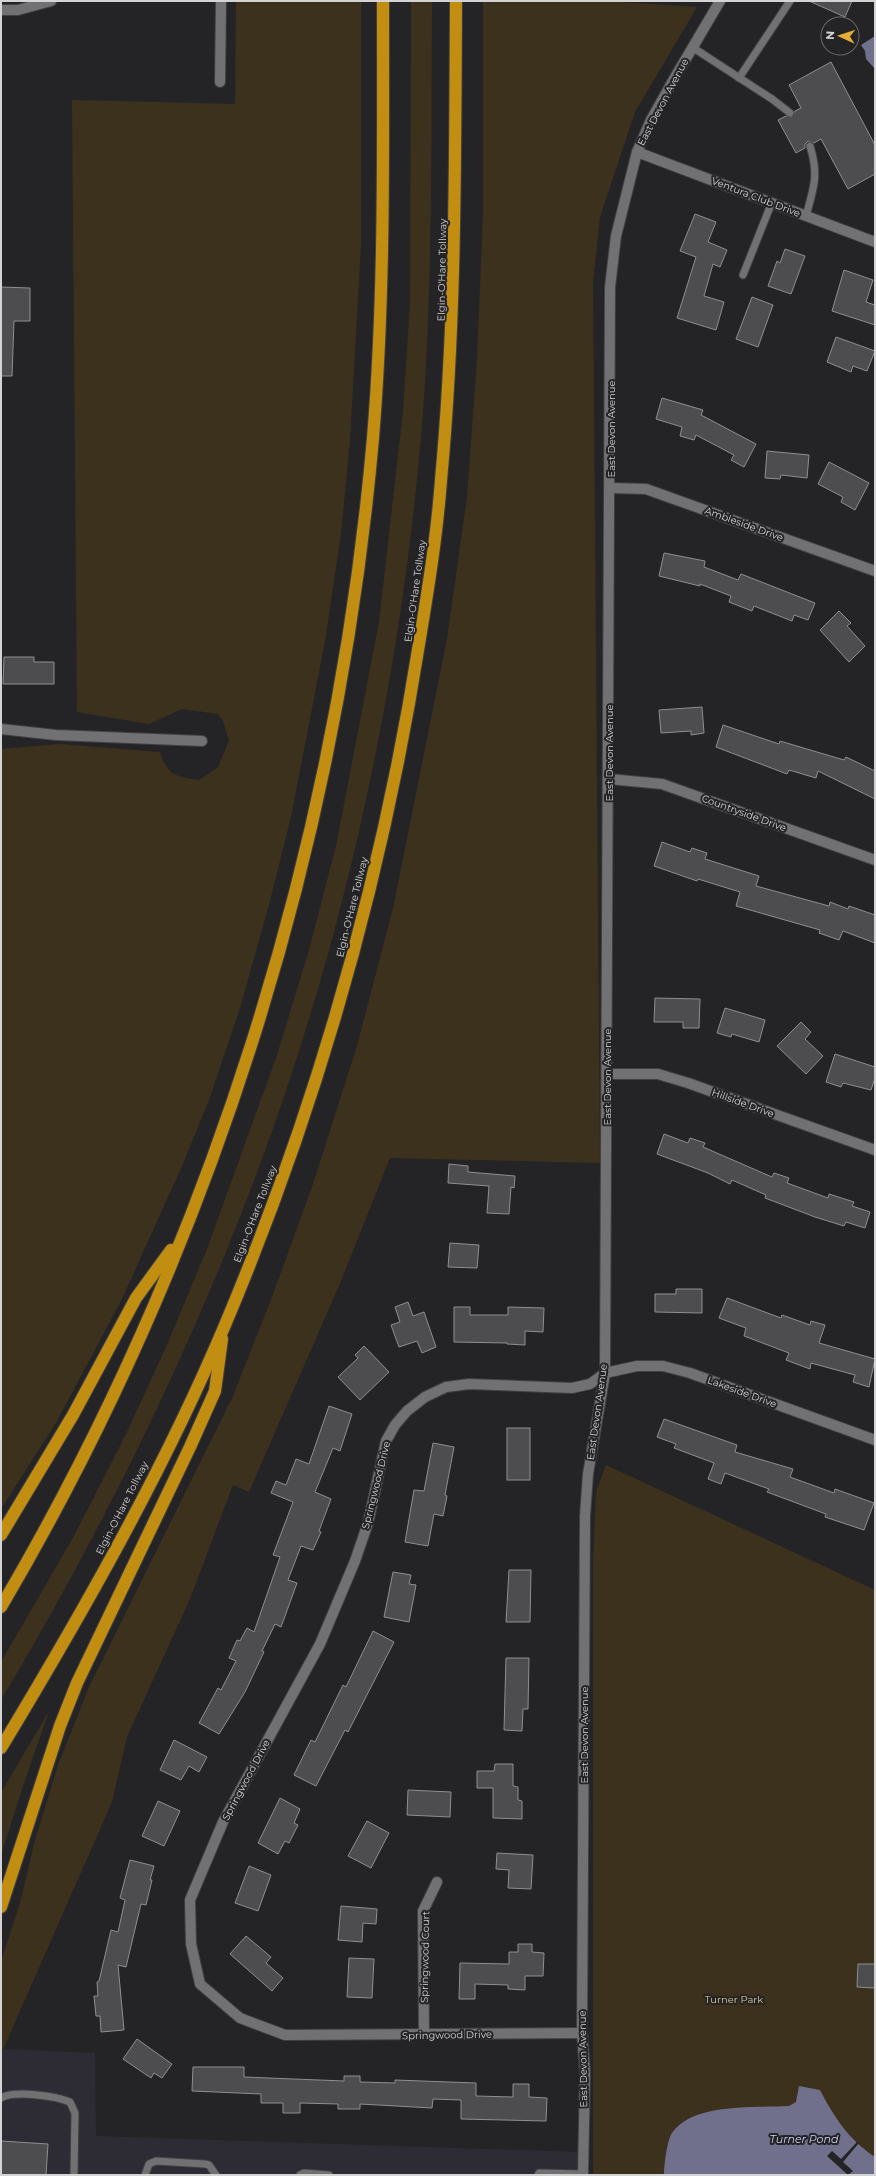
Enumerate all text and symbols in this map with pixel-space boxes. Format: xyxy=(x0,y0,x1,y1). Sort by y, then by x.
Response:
north arrow xyxy=(820,16,860,56)
text: N xyxy=(823,31,837,40)
street label: East Devon Avenue xyxy=(635,56,691,148)
street label: Ventura Club Drive xyxy=(710,174,802,220)
street label: Elgin-O'Hare Tollway xyxy=(435,218,449,322)
street label: East Devon Avenue xyxy=(605,381,618,477)
street label: Ambleside Drive xyxy=(703,504,785,544)
street label: Elgin-O'Hare Tollway xyxy=(401,539,429,643)
street label: East Devon Avenue xyxy=(603,705,616,801)
street label: Countryside Drive xyxy=(700,792,788,834)
street label: Elgin-O'Hare Tollway xyxy=(333,855,371,959)
street label: East Devon Avenue xyxy=(601,1029,614,1125)
street label: Hillside Drive xyxy=(710,1086,776,1120)
street label: Elgin-O'Hare Tollway xyxy=(230,1163,280,1264)
street label: East Devon Avenue xyxy=(584,1363,610,1461)
street label: Lakeside Drive xyxy=(706,1373,778,1411)
street label: Springwood Drive xyxy=(359,1440,393,1530)
street label: Elgin-O'Hare Tollway xyxy=(93,1459,151,1557)
street label: East Devon Avenue xyxy=(578,1687,591,1783)
street label: Springwood Drive xyxy=(219,1737,273,1823)
street label: Springwood Court xyxy=(418,1911,432,2003)
park label: Turner Park xyxy=(705,1993,763,2006)
street label: East Devon Avenue xyxy=(576,2010,590,2108)
street label: Springwood Drive xyxy=(402,2028,492,2042)
water label: Turner Pond xyxy=(770,2132,839,2146)

